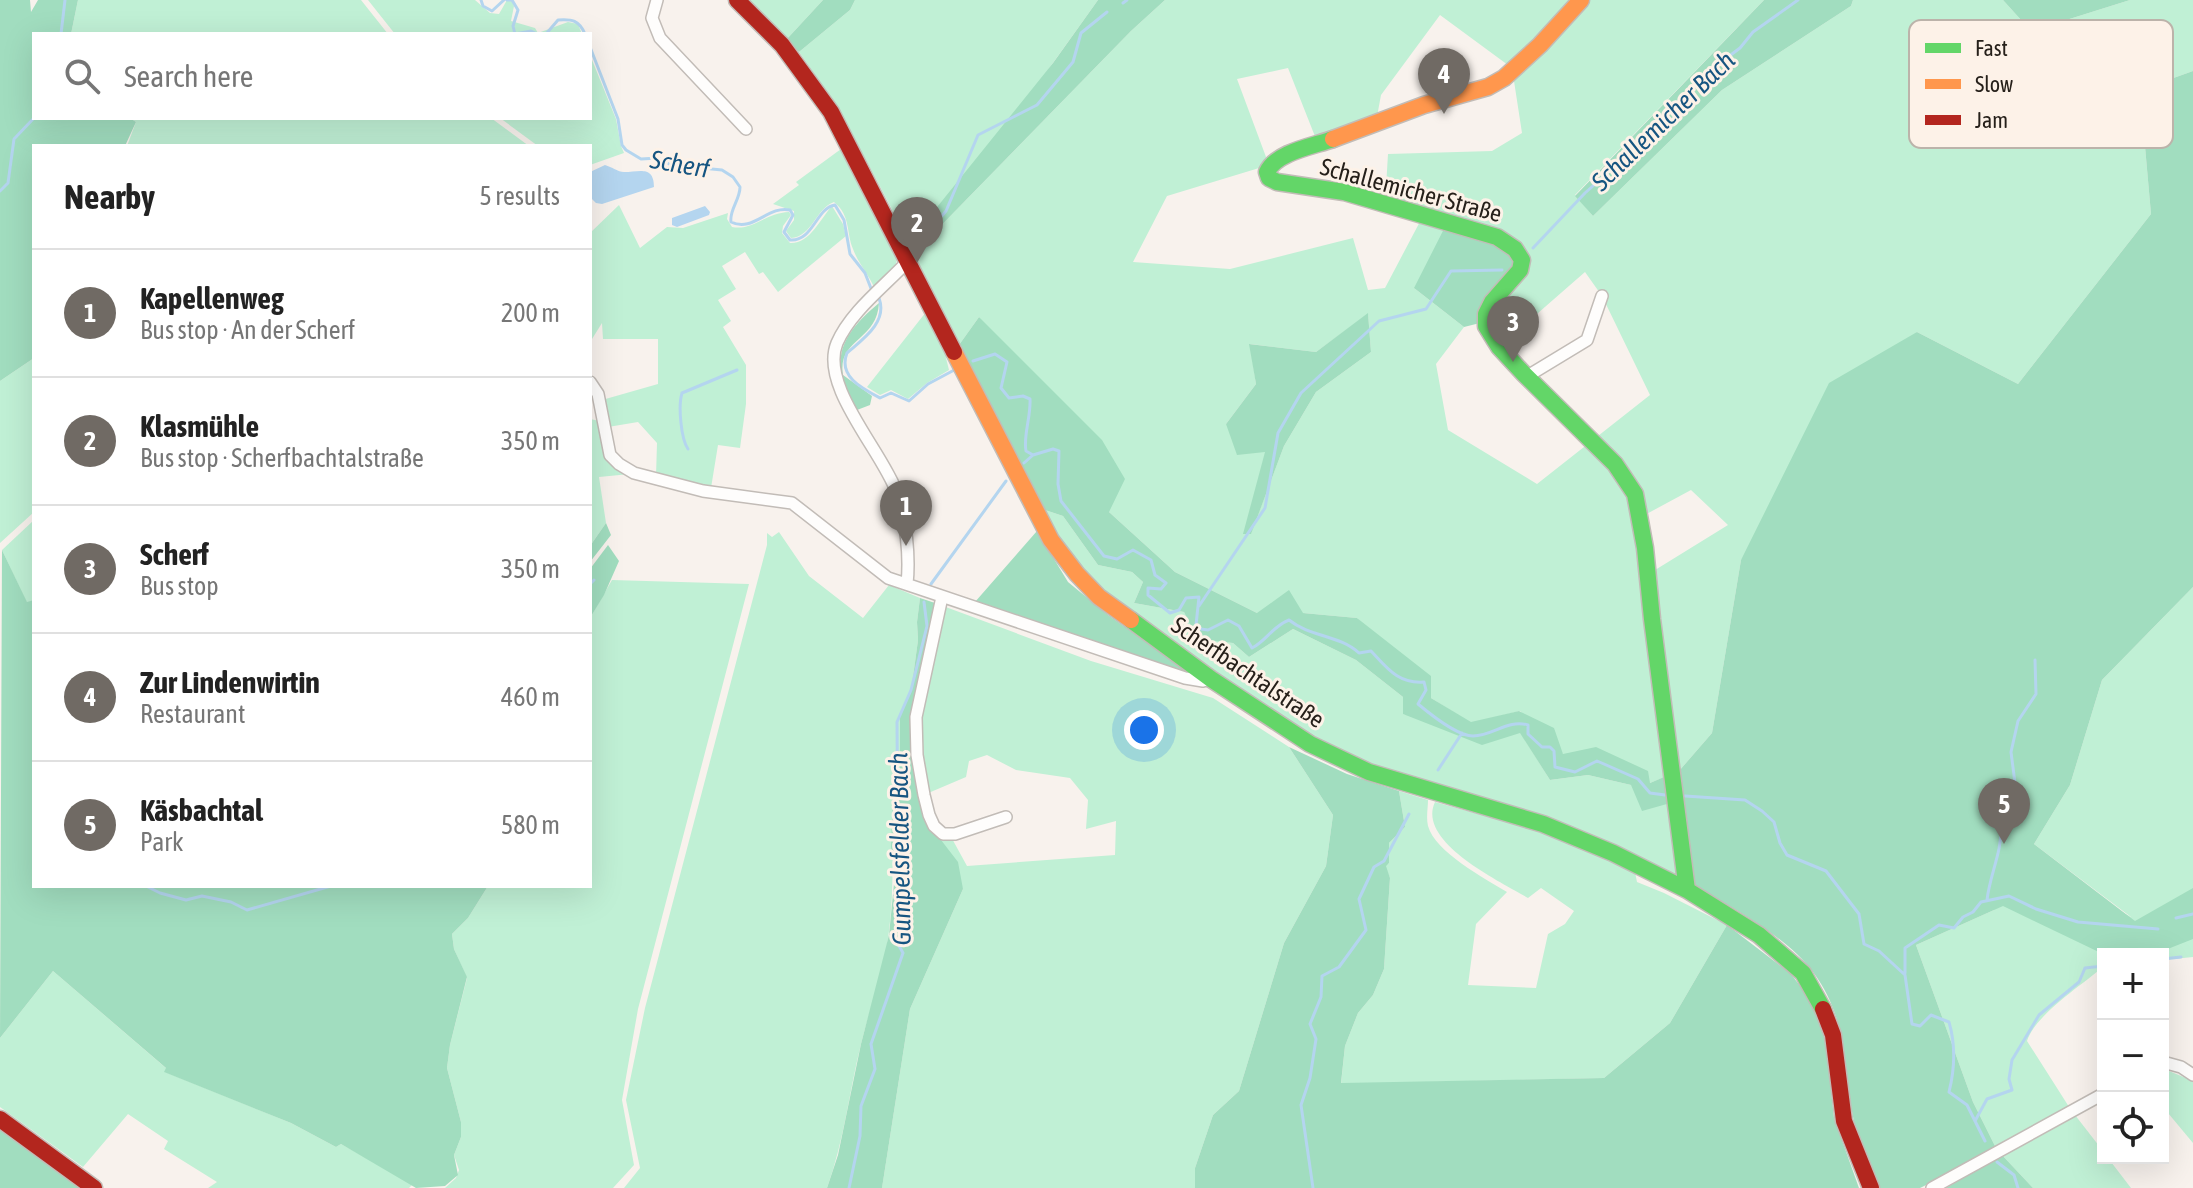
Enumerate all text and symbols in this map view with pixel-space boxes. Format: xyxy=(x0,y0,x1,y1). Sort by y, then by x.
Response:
legend xyxy=(1909,20,2173,148)
search box xyxy=(32,32,592,120)
text: Fast xyxy=(1975,35,2008,61)
water label: Schallemicher Bach xyxy=(1585,45,1741,197)
pin: 4 xyxy=(1418,48,1470,114)
icon: search xyxy=(60,54,104,98)
text: Search here xyxy=(124,59,253,93)
text: Slow xyxy=(1975,71,2013,97)
text: Jam xyxy=(1975,107,2008,133)
water label: Scherf xyxy=(647,144,714,184)
street label: Schallemicher Straße xyxy=(1317,153,1505,227)
text: Nearby xyxy=(64,177,155,216)
text: 5 results xyxy=(479,181,560,211)
pin: 2 xyxy=(891,197,943,263)
text: Kapellenweg xyxy=(140,281,284,315)
pin: 3 xyxy=(1487,296,1539,362)
text: 1 xyxy=(84,298,96,328)
text: 200 m xyxy=(501,298,560,328)
text: Bus stop · An der Scherf xyxy=(140,315,355,345)
text: Klasmühle xyxy=(140,409,259,443)
text: 2 xyxy=(84,426,96,456)
text: 350 m xyxy=(501,426,560,456)
text: Bus stop · Scherfbachtalstraße xyxy=(140,443,424,473)
pin: 1 xyxy=(880,480,932,546)
text: Scherf xyxy=(140,537,209,571)
text: 3 xyxy=(84,554,96,584)
text: 350 m xyxy=(501,554,560,584)
text: Bus stop xyxy=(140,571,219,601)
street label: Scherfbachtalstraße xyxy=(1167,611,1329,733)
text: Zur Lindenwirtin xyxy=(140,665,320,699)
text: 4 xyxy=(84,682,96,712)
text: 460 m xyxy=(501,682,560,712)
text: Restaurant xyxy=(140,699,245,729)
your location xyxy=(1124,710,1164,750)
water label: Gumpelsfelder Bach xyxy=(883,752,917,946)
pin: 5 xyxy=(1978,778,2030,844)
text: Käsbachtal xyxy=(140,793,263,827)
text: 5 xyxy=(84,810,96,840)
text: 580 m xyxy=(501,810,560,840)
text: Park xyxy=(140,827,183,857)
map controls xyxy=(2097,948,2169,1164)
button: + xyxy=(2097,948,2169,1020)
button: − xyxy=(2097,1020,2169,1092)
button: locate xyxy=(2097,1092,2169,1164)

